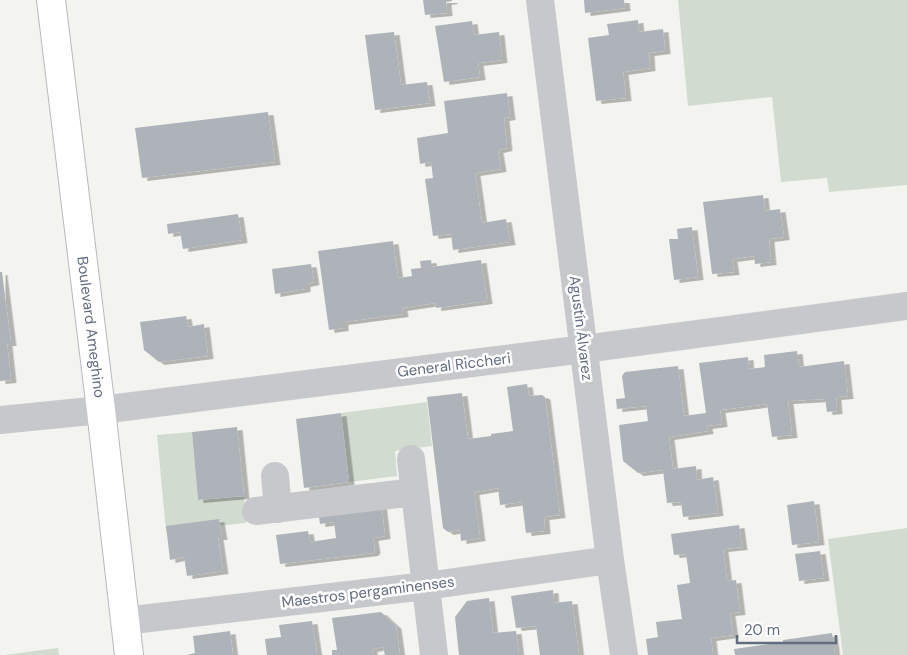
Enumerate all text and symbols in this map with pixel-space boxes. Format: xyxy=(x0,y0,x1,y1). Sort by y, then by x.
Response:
street label: Boulevard Ameghino xyxy=(72,255,110,399)
street label: Agustín Álvarez xyxy=(565,274,597,382)
street label: General Riccheri xyxy=(396,348,512,382)
street label: Maestros pergaminenses xyxy=(280,571,456,613)
scale bar xyxy=(737,612,836,644)
text: 20 m xyxy=(744,620,780,640)

